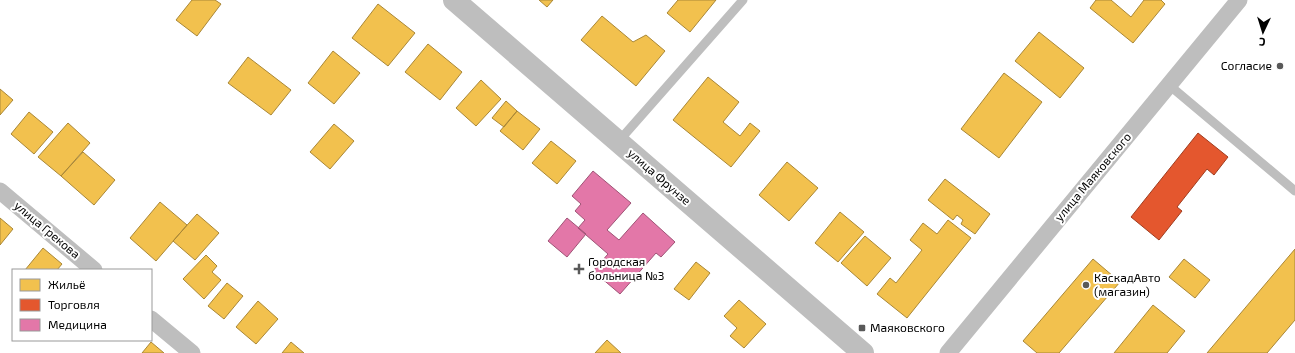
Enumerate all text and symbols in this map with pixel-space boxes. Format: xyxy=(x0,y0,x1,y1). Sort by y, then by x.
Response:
north arrow xyxy=(1243,12,1283,52)
text: С xyxy=(1258,36,1266,49)
place label: Согласие xyxy=(1221,58,1272,72)
marker: Согласие xyxy=(1275,61,1285,71)
street label: улица Маяковского xyxy=(1051,129,1134,224)
street label: улица Фрунзе xyxy=(625,145,694,208)
street label: улица Грекова xyxy=(11,198,83,261)
place label: Городская больница №3 xyxy=(588,254,665,282)
marker: Городская больница №3 xyxy=(573,263,585,275)
legend xyxy=(12,269,152,341)
place label: КаскадАвто (магазин) xyxy=(1094,270,1161,298)
text: Жильё xyxy=(48,277,85,291)
marker: КаскадАвто (магазин) xyxy=(1081,280,1091,290)
text: Торговля xyxy=(48,297,100,311)
text: Медицина xyxy=(48,317,107,331)
place label: Маяковского xyxy=(870,320,945,334)
marker: Маяковского xyxy=(857,323,867,333)

